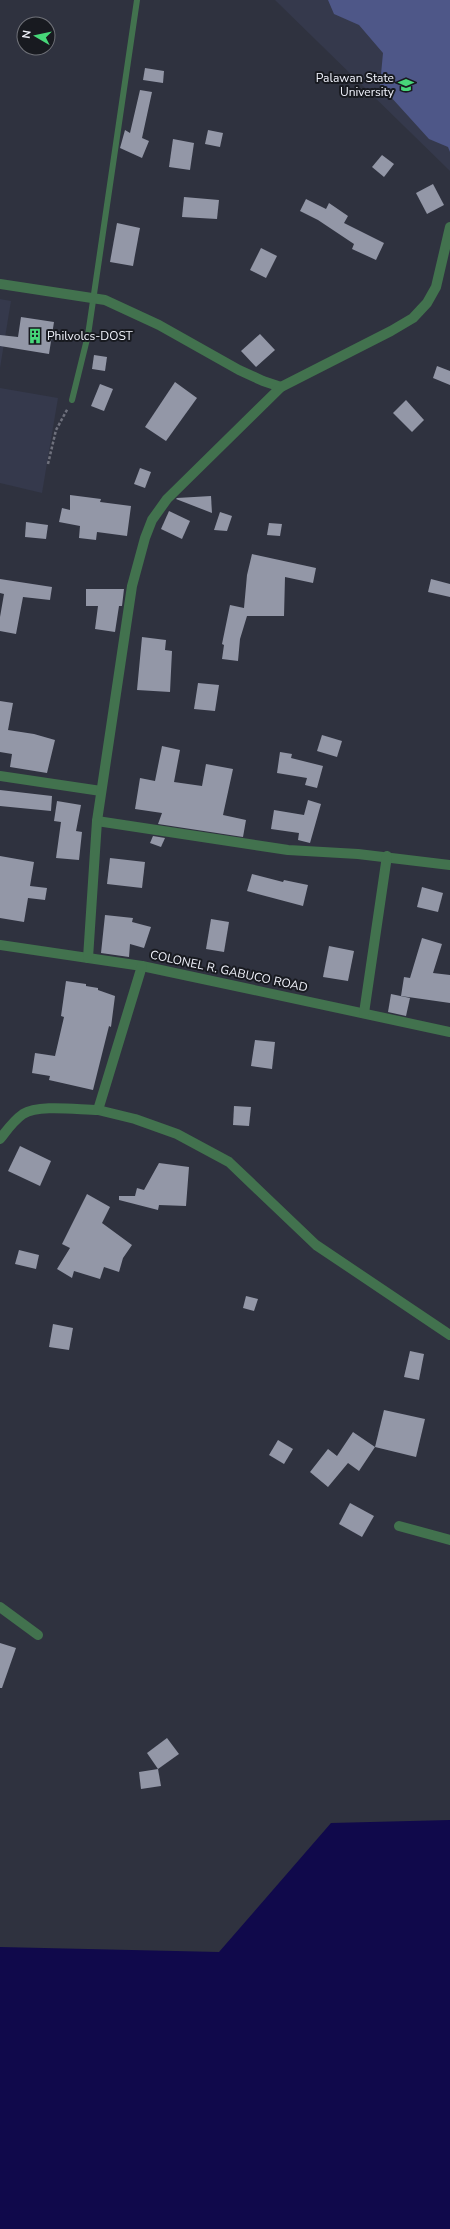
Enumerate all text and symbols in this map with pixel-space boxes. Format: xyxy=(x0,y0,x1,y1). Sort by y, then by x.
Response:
north arrow xyxy=(16,16,56,56)
text: N xyxy=(19,29,35,40)
place label: Palawan State University xyxy=(316,70,395,100)
school or university icon: Palawan State University xyxy=(397,76,415,94)
building icon: Philvolcs-DOST xyxy=(26,327,44,345)
place label: Philvolcs-DOST xyxy=(47,328,134,344)
street label: COLONEL R. GABUCO ROAD xyxy=(149,946,309,996)

